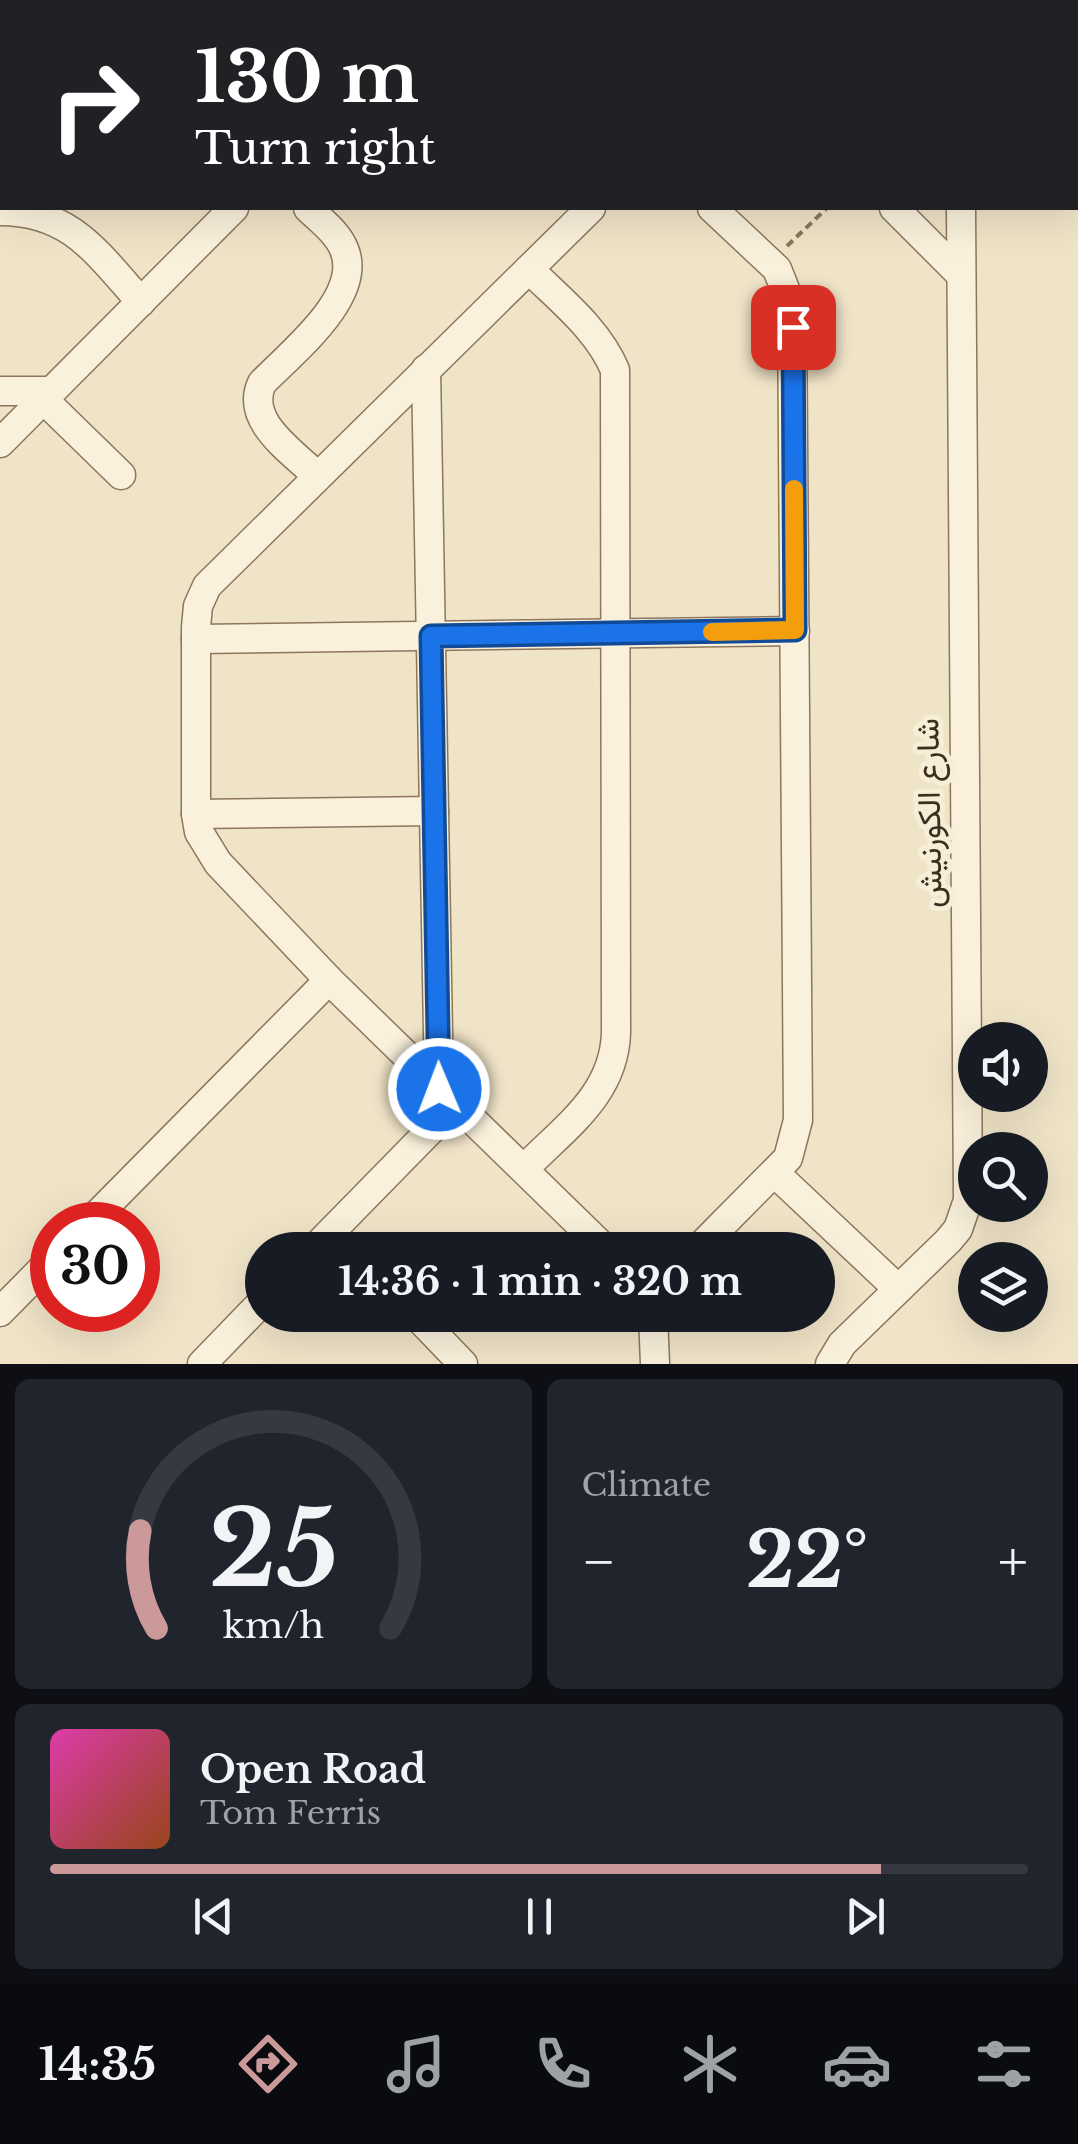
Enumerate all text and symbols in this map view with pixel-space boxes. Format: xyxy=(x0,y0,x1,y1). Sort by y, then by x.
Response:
text: 130 m xyxy=(195,34,419,121)
icon: right xyxy=(30,40,160,170)
text: Turn right xyxy=(195,120,436,176)
pin xyxy=(751,285,836,370)
icon: arrive xyxy=(766,300,821,355)
street label: شارع الكورنيش xyxy=(907,718,953,908)
map controls xyxy=(958,1022,1048,1332)
button: sound xyxy=(958,1022,1048,1112)
position arrow xyxy=(387,1037,491,1141)
button: search xyxy=(958,1132,1048,1222)
speed limit sign: 30 xyxy=(30,1202,160,1332)
button: layers xyxy=(958,1242,1048,1332)
text: 14:36 · 1 min · 320 m xyxy=(338,1258,742,1305)
text: Climate xyxy=(582,1465,711,1505)
text: 25 xyxy=(208,1485,338,1614)
text: 22° xyxy=(746,1514,868,1607)
text: − xyxy=(582,1528,616,1596)
text: + xyxy=(998,1528,1028,1596)
text: km/h xyxy=(223,1603,324,1648)
text: Open Road xyxy=(200,1746,426,1793)
text: Tom Ferris xyxy=(200,1793,381,1833)
icon: previous xyxy=(186,1889,241,1944)
icon: pause xyxy=(512,1889,567,1944)
icon: next xyxy=(838,1889,893,1944)
icon: directions xyxy=(233,2029,303,2099)
icon: music xyxy=(381,2029,451,2099)
icon: phone xyxy=(528,2029,598,2099)
icon: climate xyxy=(675,2029,745,2099)
icon: car xyxy=(822,2029,892,2099)
icon: filters xyxy=(969,2029,1039,2099)
text: 14:35 xyxy=(39,2036,156,2092)

